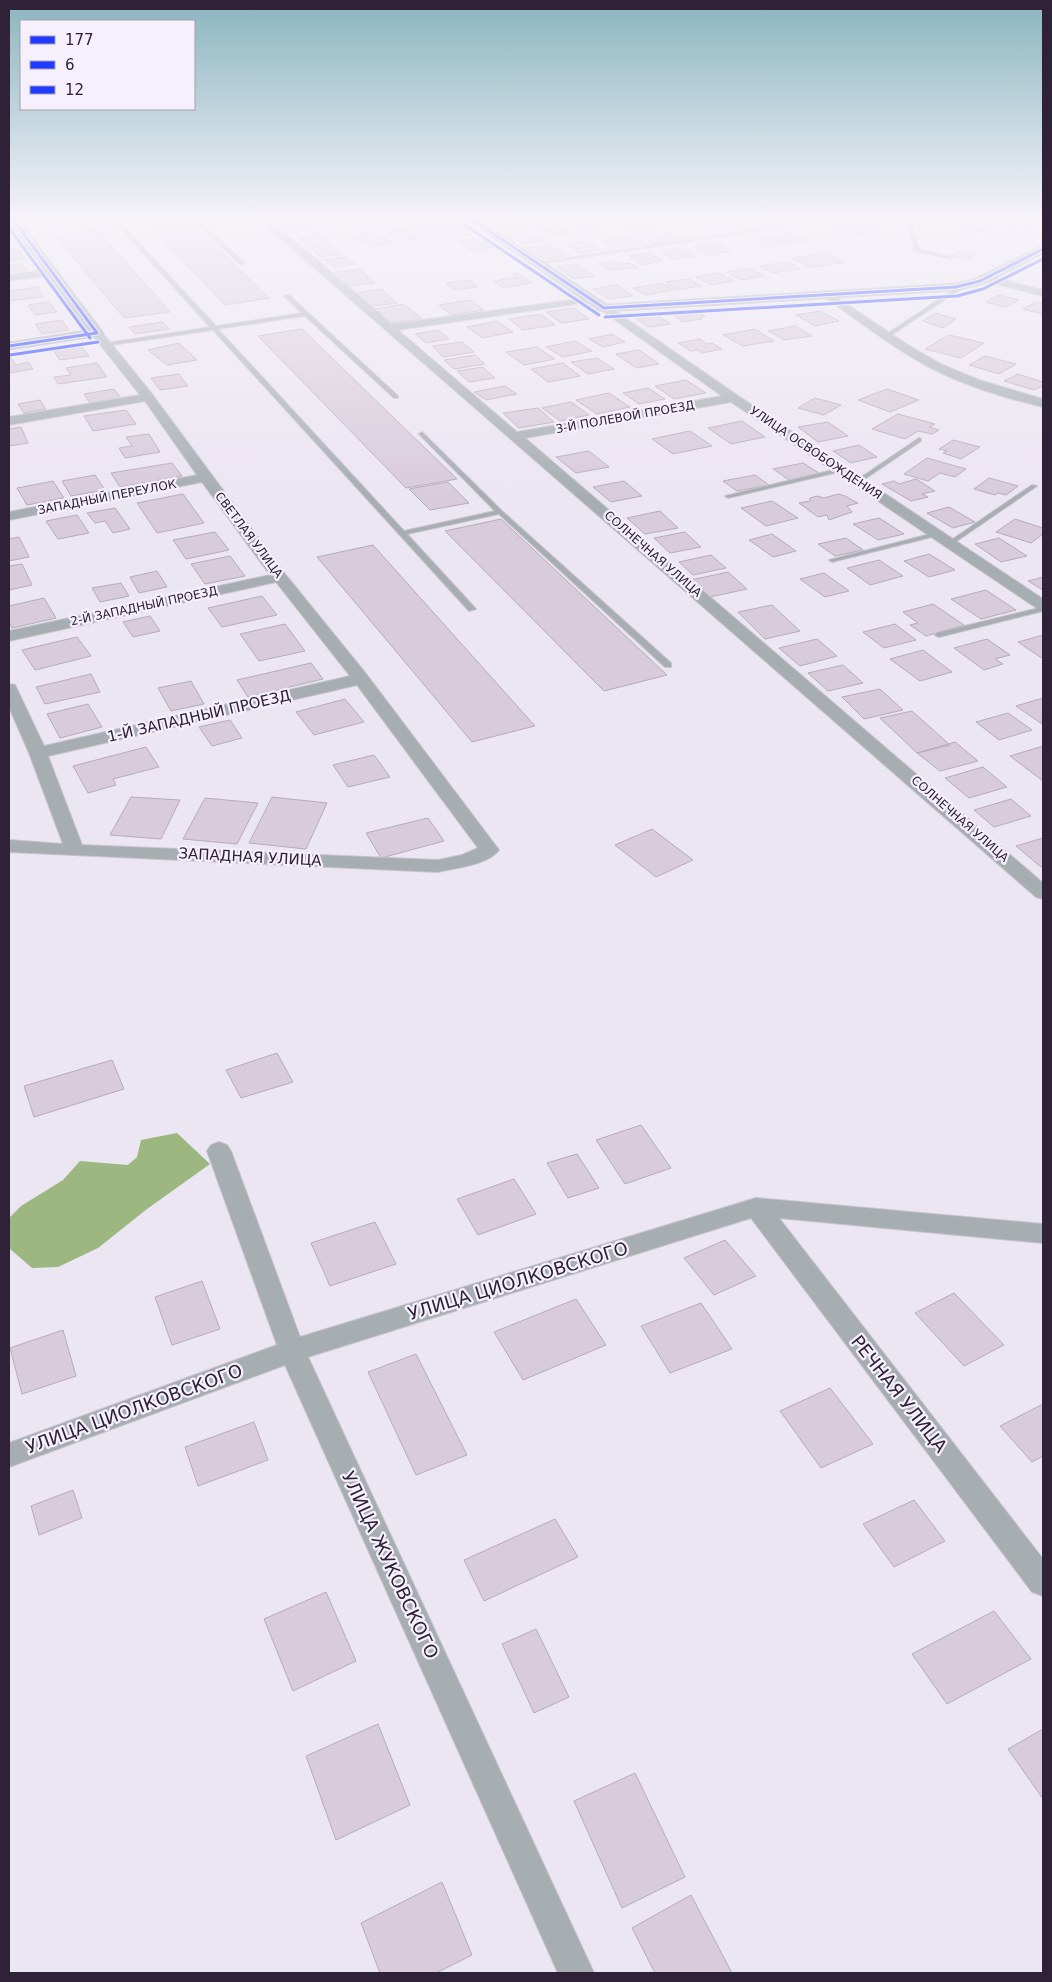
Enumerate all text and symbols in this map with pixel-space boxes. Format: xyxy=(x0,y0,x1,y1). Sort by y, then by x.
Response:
legend xyxy=(20,20,195,110)
text: 177 xyxy=(65,31,94,49)
text: 6 xyxy=(65,56,75,74)
text: 12 xyxy=(65,81,84,99)
street label: 3-Й ПОЛЕВОЙ ПРОЕЗД xyxy=(554,397,695,436)
street label: УЛИЦА ОСВОБОЖДЕНИЯ xyxy=(747,404,885,502)
street label: ЗАПАДНЫЙ ПЕРЕУЛОК xyxy=(36,476,178,517)
street label: СВЕТЛАЯ УЛИЦА xyxy=(212,489,286,581)
street label: СОЛНЕЧНАЯ УЛИЦА xyxy=(602,508,705,600)
street label: 2-Й ЗАПАДНЫЙ ПРОЕЗД xyxy=(69,583,219,628)
street label: 1-Й ЗАПАДНЫЙ ПРОЕЗД xyxy=(105,685,292,746)
street label: СОЛНЕЧНАЯ УЛИЦА xyxy=(909,773,1012,865)
street label: ЗАПАДНАЯ УЛИЦА xyxy=(178,844,323,870)
street label: УЛИЦА ЦИОЛКОВСКОГО xyxy=(405,1237,630,1324)
street label: РЕЧНАЯ УЛИЦА xyxy=(847,1331,952,1457)
street label: УЛИЦА ЦИОЛКОВСКОГО xyxy=(23,1359,245,1458)
street label: УЛИЦА ЖУКОВСКОГО xyxy=(338,1468,443,1662)

